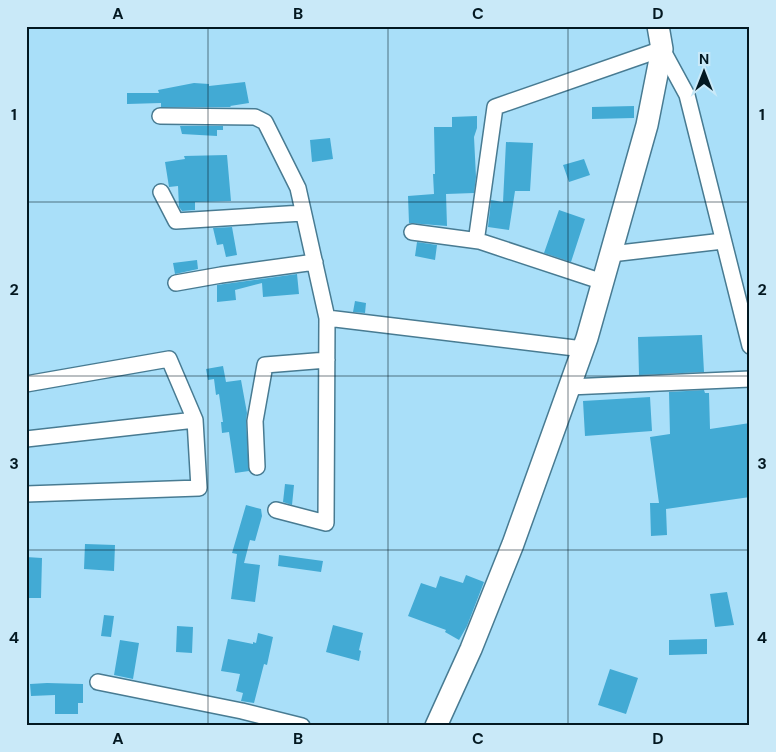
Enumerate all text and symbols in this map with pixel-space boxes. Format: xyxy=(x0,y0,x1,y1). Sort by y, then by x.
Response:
text: A xyxy=(112,3,124,24)
text: B xyxy=(293,3,303,24)
text: C xyxy=(472,3,484,24)
text: D xyxy=(652,3,664,24)
north arrow xyxy=(678,48,728,98)
text: N xyxy=(699,50,709,68)
text: 1 xyxy=(11,104,17,125)
text: 1 xyxy=(759,104,765,125)
text: 2 xyxy=(9,279,19,300)
text: 2 xyxy=(757,279,767,300)
text: 3 xyxy=(9,453,19,474)
text: 3 xyxy=(757,453,767,474)
text: 4 xyxy=(9,627,19,648)
text: 4 xyxy=(757,627,767,648)
text: A xyxy=(112,728,124,749)
text: B xyxy=(293,728,303,749)
text: C xyxy=(472,728,484,749)
text: D xyxy=(652,728,664,749)

